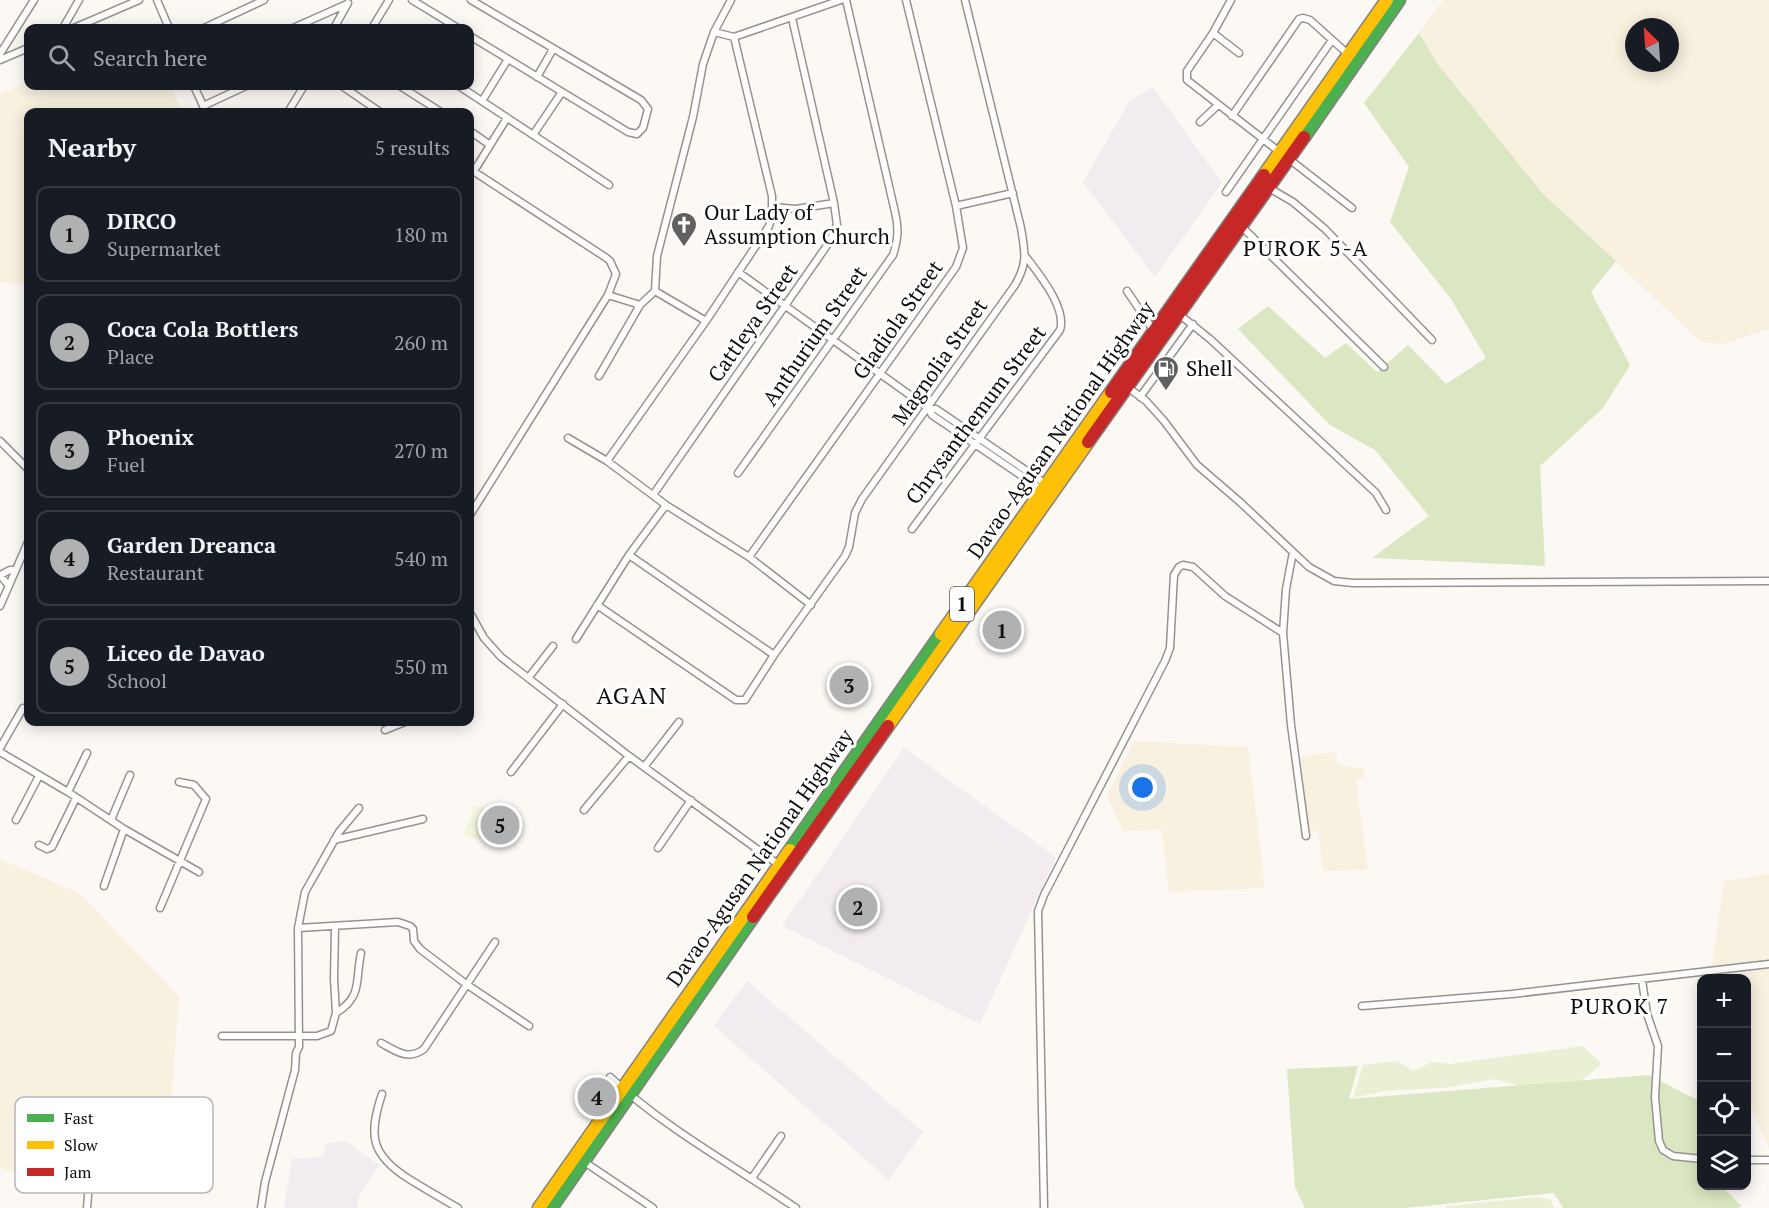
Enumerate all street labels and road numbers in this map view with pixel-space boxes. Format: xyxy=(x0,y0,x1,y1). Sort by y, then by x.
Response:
street label: Gladiola Street xyxy=(846,254,949,384)
street label: Cattleya Street xyxy=(701,257,803,387)
street label: Anthurium Street xyxy=(755,260,873,411)
street label: Magnolia Street xyxy=(885,292,993,430)
street label: Davao-Agusan National Highway xyxy=(960,295,1160,564)
street label: Chrysanthemum Street xyxy=(899,319,1052,510)
road number: 1 xyxy=(950,587,974,621)
street label: Davao-Agusan National Highway xyxy=(659,723,859,992)

